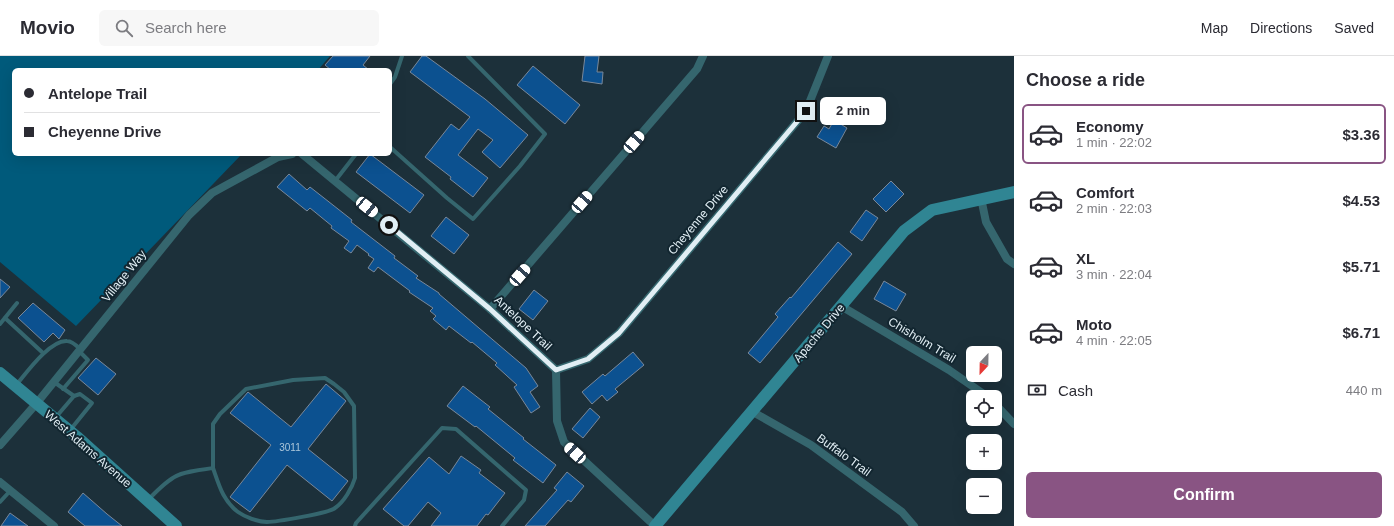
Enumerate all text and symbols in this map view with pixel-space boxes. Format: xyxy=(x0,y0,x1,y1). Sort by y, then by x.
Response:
search box xyxy=(99,10,379,46)
text: Movio xyxy=(20,17,75,38)
icon: search xyxy=(113,17,135,39)
text: Search here xyxy=(145,19,227,36)
text: Map xyxy=(1201,20,1228,36)
text: Directions xyxy=(1250,20,1312,36)
text: Saved xyxy=(1334,20,1374,36)
text: Choose a ride xyxy=(1026,70,1145,90)
text: Antelope Trail xyxy=(48,85,147,102)
callout: 2 min xyxy=(820,97,886,125)
route end xyxy=(797,102,815,120)
text: 2 min xyxy=(836,103,870,118)
icon: car xyxy=(1028,116,1064,152)
text: Economy xyxy=(1076,118,1144,135)
text: Cheyenne Drive xyxy=(48,123,161,140)
text: $3.36 xyxy=(1342,126,1380,143)
car xyxy=(622,129,646,155)
text: 1 min · 22:02 xyxy=(1076,135,1152,150)
street label: Cheyenne Drive xyxy=(665,182,731,257)
icon: car xyxy=(1028,182,1064,218)
text: Comfort xyxy=(1076,184,1134,201)
car xyxy=(570,189,594,215)
text: $4.53 xyxy=(1342,192,1380,209)
car xyxy=(354,195,380,219)
text: 2 min · 22:03 xyxy=(1076,201,1152,216)
route start xyxy=(380,216,398,234)
street label: Village Way xyxy=(99,247,149,305)
icon: car xyxy=(1028,248,1064,284)
text: XL xyxy=(1076,250,1095,267)
text: $5.71 xyxy=(1342,258,1380,275)
car xyxy=(508,262,532,288)
text: 3 min · 22:04 xyxy=(1076,267,1152,282)
street label: Antelope Trail xyxy=(491,293,555,353)
street label: Apache Drive xyxy=(790,301,848,365)
street label: Chisholm Trail xyxy=(886,314,958,366)
icon: car xyxy=(1028,314,1064,350)
text: Moto xyxy=(1076,316,1112,333)
text: $6.71 xyxy=(1342,324,1380,341)
text: 4 min · 22:05 xyxy=(1076,333,1152,348)
north arrow xyxy=(966,346,1002,382)
map controls xyxy=(966,346,1002,514)
icon: cash xyxy=(1026,379,1048,401)
text: Cash xyxy=(1058,382,1093,399)
text: 440 m xyxy=(1346,383,1382,398)
button: locate xyxy=(966,390,1002,426)
street label: West Adams Avenue xyxy=(42,408,134,491)
street label: Buffalo Trail xyxy=(814,431,874,479)
button: + xyxy=(966,434,1002,470)
car xyxy=(562,441,588,465)
house number: 3011 xyxy=(279,442,301,453)
button: Confirm xyxy=(1026,472,1382,518)
button: − xyxy=(966,478,1002,514)

